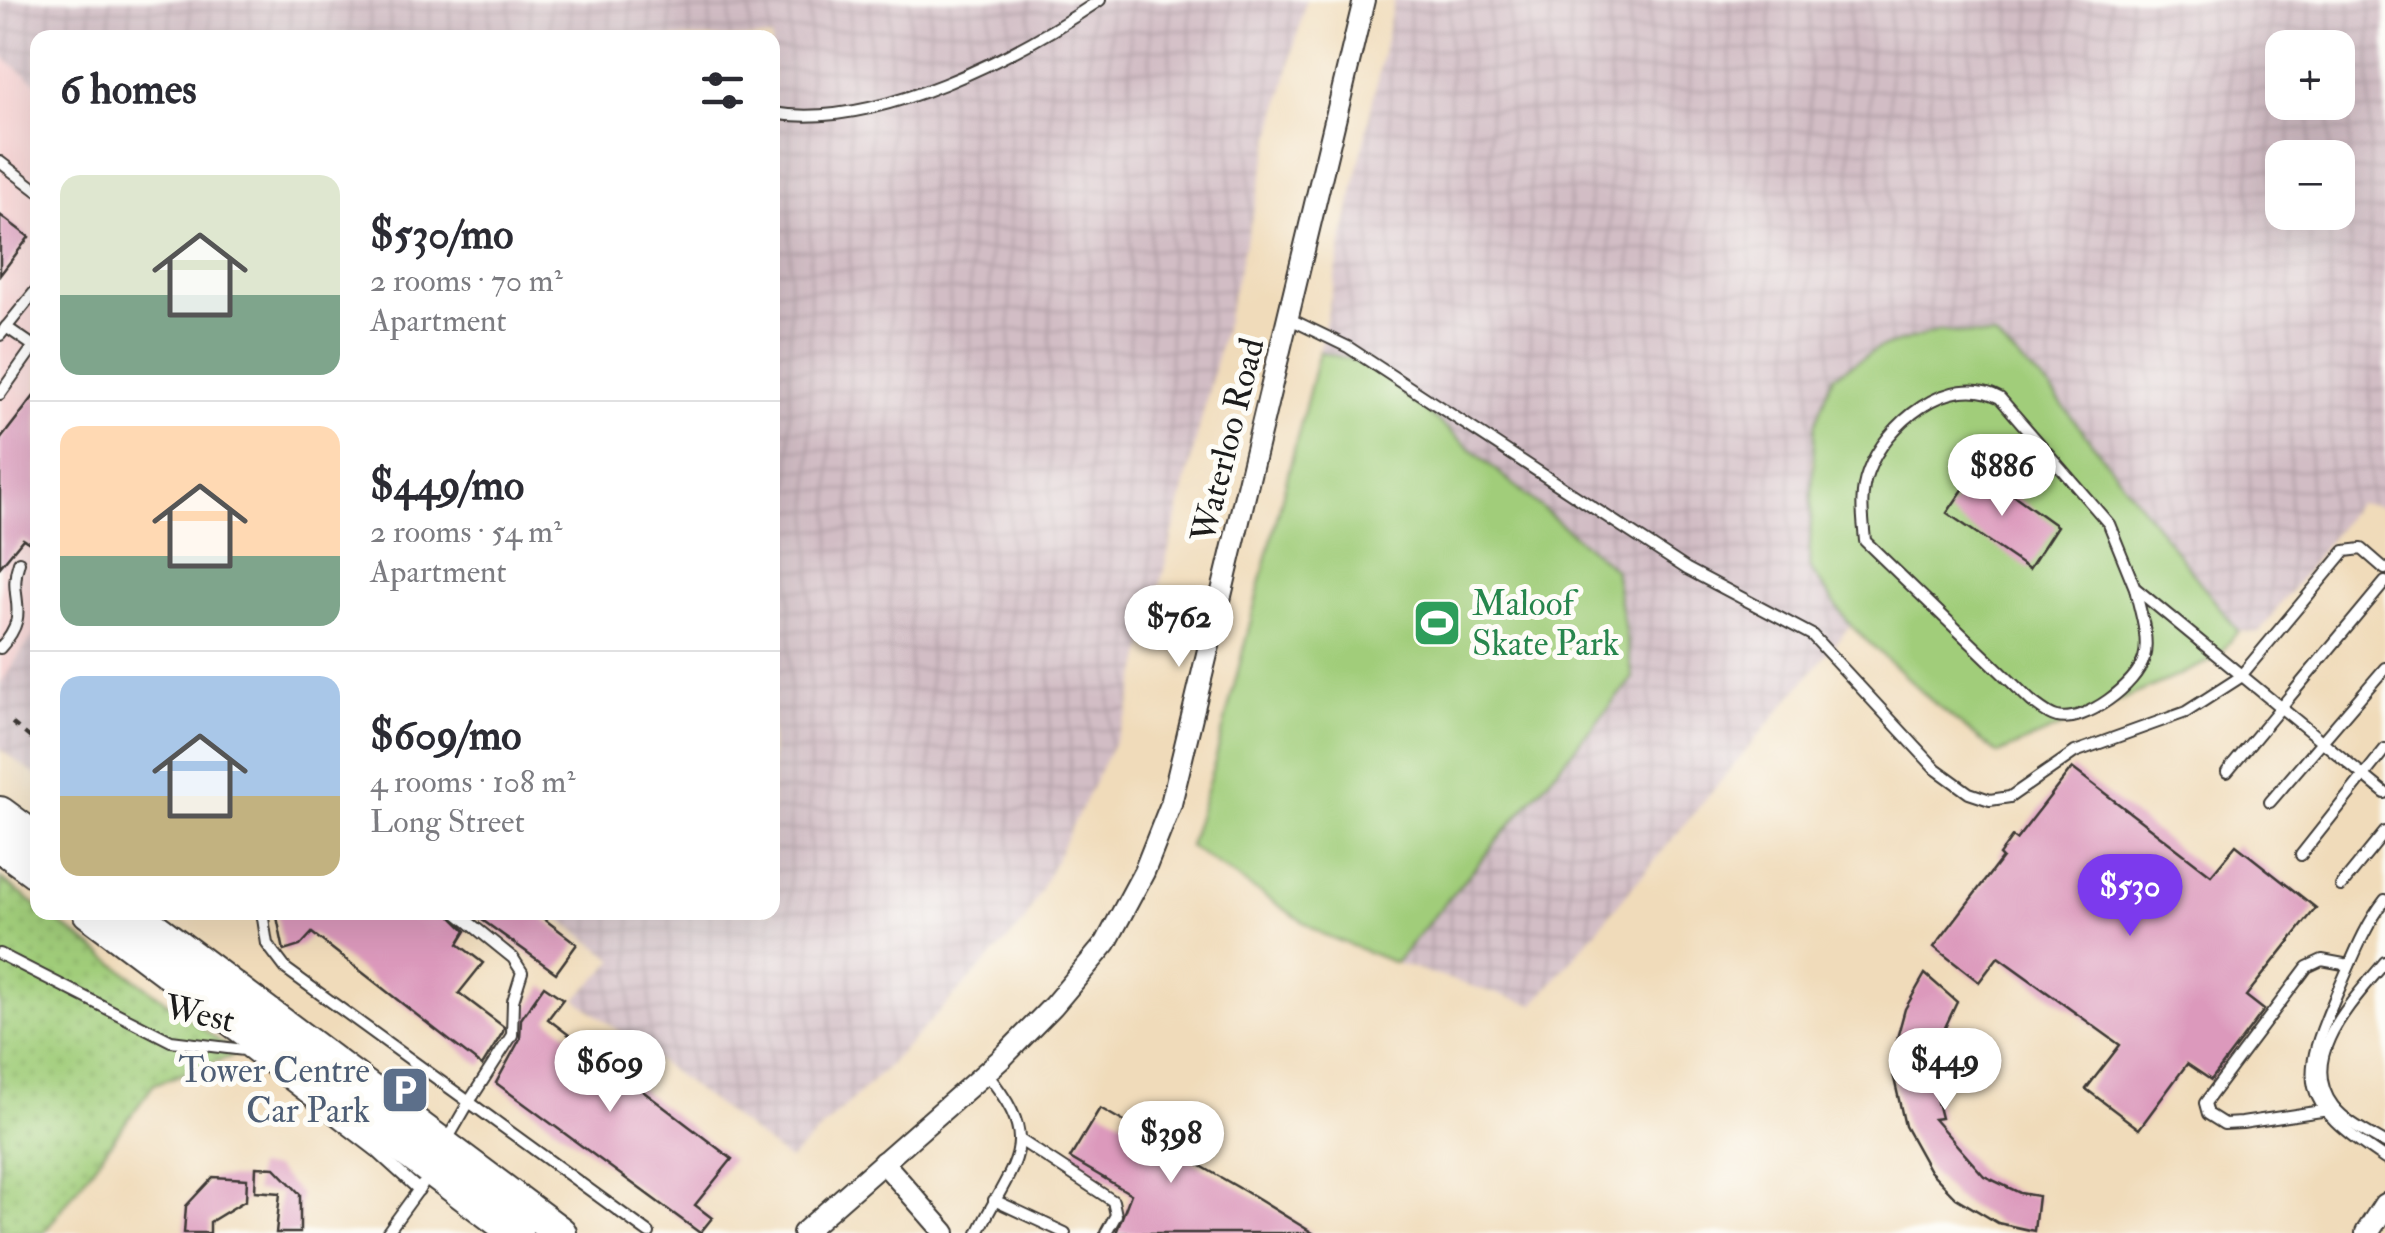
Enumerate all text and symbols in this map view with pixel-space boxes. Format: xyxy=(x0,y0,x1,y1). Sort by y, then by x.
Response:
map controls xyxy=(2265,30,2355,230)
button: + xyxy=(2265,30,2355,120)
icon: filters xyxy=(695,63,750,118)
text: 6 homes xyxy=(60,64,197,116)
button: − xyxy=(2265,140,2355,230)
text: $530/mo xyxy=(370,209,513,261)
icon: home xyxy=(140,215,260,335)
text: 2 rooms · 70 m² xyxy=(370,261,563,301)
text: Apartment xyxy=(370,301,507,341)
street label: Waterloo Road xyxy=(1181,334,1275,548)
pin: $886 xyxy=(1943,434,2061,519)
text: $886 xyxy=(1970,446,2034,486)
text: $449/mo xyxy=(370,460,524,512)
icon: home xyxy=(140,466,260,586)
text: 2 rooms · 54 m² xyxy=(370,512,562,552)
text: Apartment xyxy=(370,552,507,592)
place label: Maloof Skate Park xyxy=(1472,582,1620,666)
pin: $762 xyxy=(1120,585,1238,670)
text: $762 xyxy=(1146,597,1212,637)
sports icon: Maloof Skate Park xyxy=(1411,597,1463,649)
text: $609/mo xyxy=(370,710,522,762)
icon: home xyxy=(140,716,260,836)
text: 4 rooms · 108 m² xyxy=(370,762,575,802)
text: Long Street xyxy=(370,802,525,842)
pin: $530 xyxy=(2071,854,2189,939)
text: $530 xyxy=(2100,866,2160,906)
street label: West xyxy=(160,985,239,1043)
pin: $449 xyxy=(1886,1028,2004,1113)
pin: $609 xyxy=(551,1030,669,1115)
text: $449 xyxy=(1910,1040,1980,1080)
text: $609 xyxy=(576,1042,644,1082)
place label: Tower Centre Car Park xyxy=(178,1049,370,1133)
parking icon: Tower Centre Car Park xyxy=(379,1064,431,1116)
pin: $398 xyxy=(1112,1101,1230,1186)
text: $398 xyxy=(1140,1113,1202,1153)

